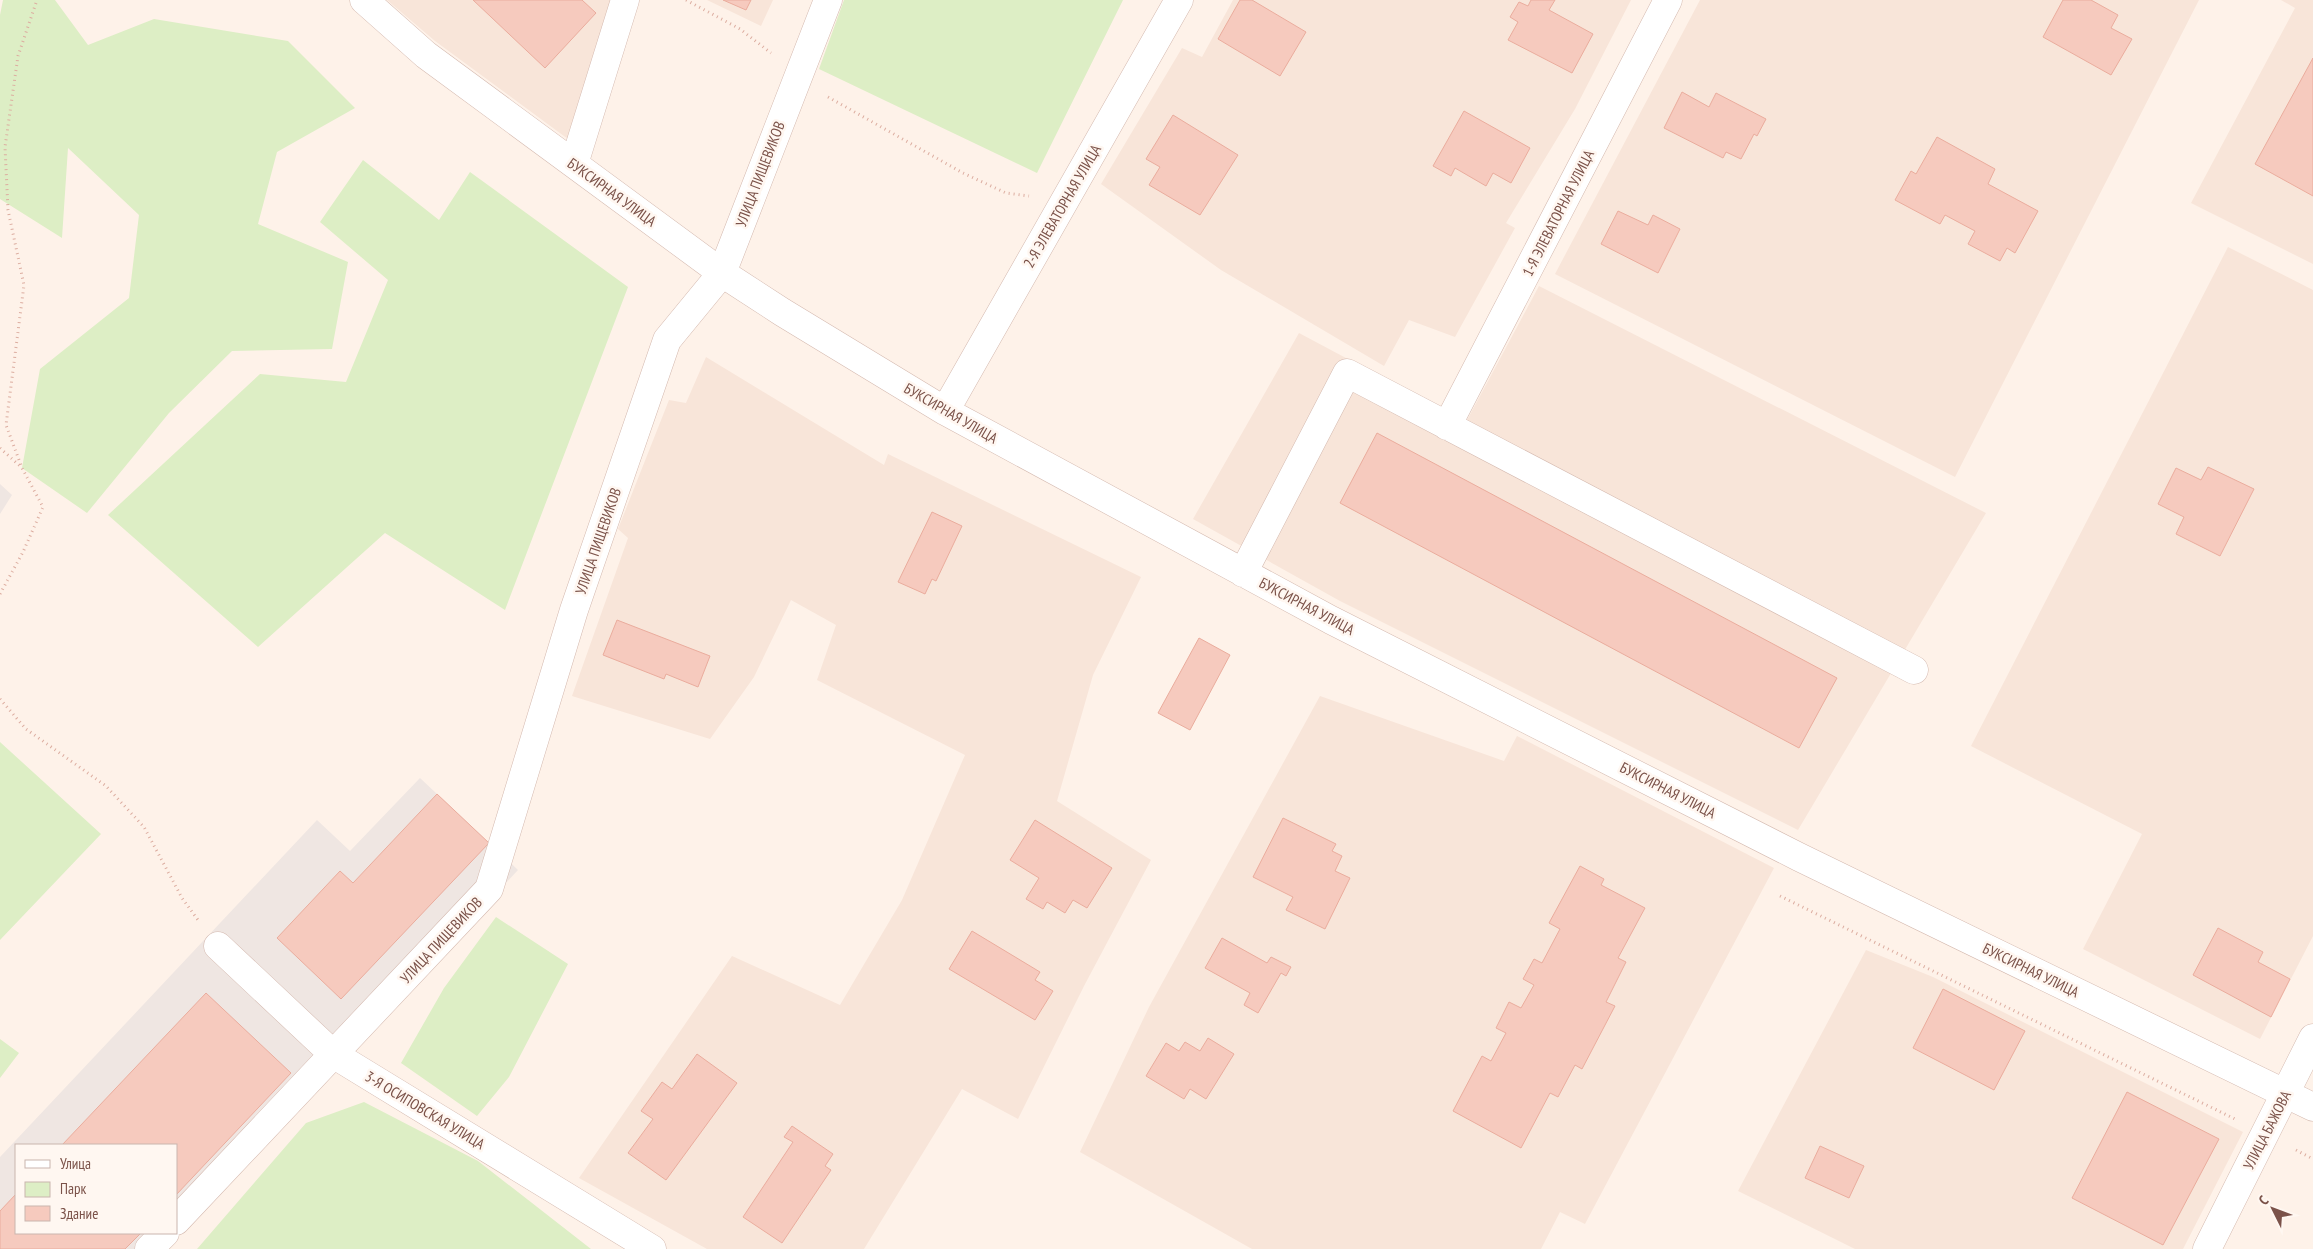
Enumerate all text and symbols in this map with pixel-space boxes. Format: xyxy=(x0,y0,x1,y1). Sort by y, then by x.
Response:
street label: УЛИЦА ПИЩЕВИКОВ xyxy=(731,119,789,229)
street label: 2-Я ЭЛЕВАТОРНАЯ УЛИЦА xyxy=(1019,140,1105,271)
street label: 1-Я ЭЛЕВАТОРНАЯ УЛИЦА xyxy=(1518,146,1598,279)
street label: БУКСИРНАЯ УЛИЦА xyxy=(564,153,661,231)
street label: БУКСИРНАЯ УЛИЦА xyxy=(901,379,1002,448)
street label: УЛИЦА ПИЩЕВИКОВ xyxy=(571,485,625,597)
street label: БУКСИРНАЯ УЛИЦА xyxy=(1256,573,1359,639)
street label: БУКСИРНАЯ УЛИЦА xyxy=(1617,758,1720,823)
street label: УЛИЦА ПИЩЕВИКОВ xyxy=(396,893,486,987)
street label: БУКСИРНАЯ УЛИЦА xyxy=(1980,938,2083,1002)
street label: 3-Я ОСИПОВСКАЯ УЛИЦА xyxy=(362,1067,489,1154)
street label: УЛИЦА БАЖОВА xyxy=(2239,1087,2295,1173)
legend xyxy=(15,1144,178,1234)
text: Улица xyxy=(60,1154,91,1173)
text: Парк xyxy=(60,1179,86,1198)
north arrow xyxy=(2248,1184,2298,1234)
text: С xyxy=(2255,1191,2273,1209)
text: Здание xyxy=(60,1204,98,1223)

